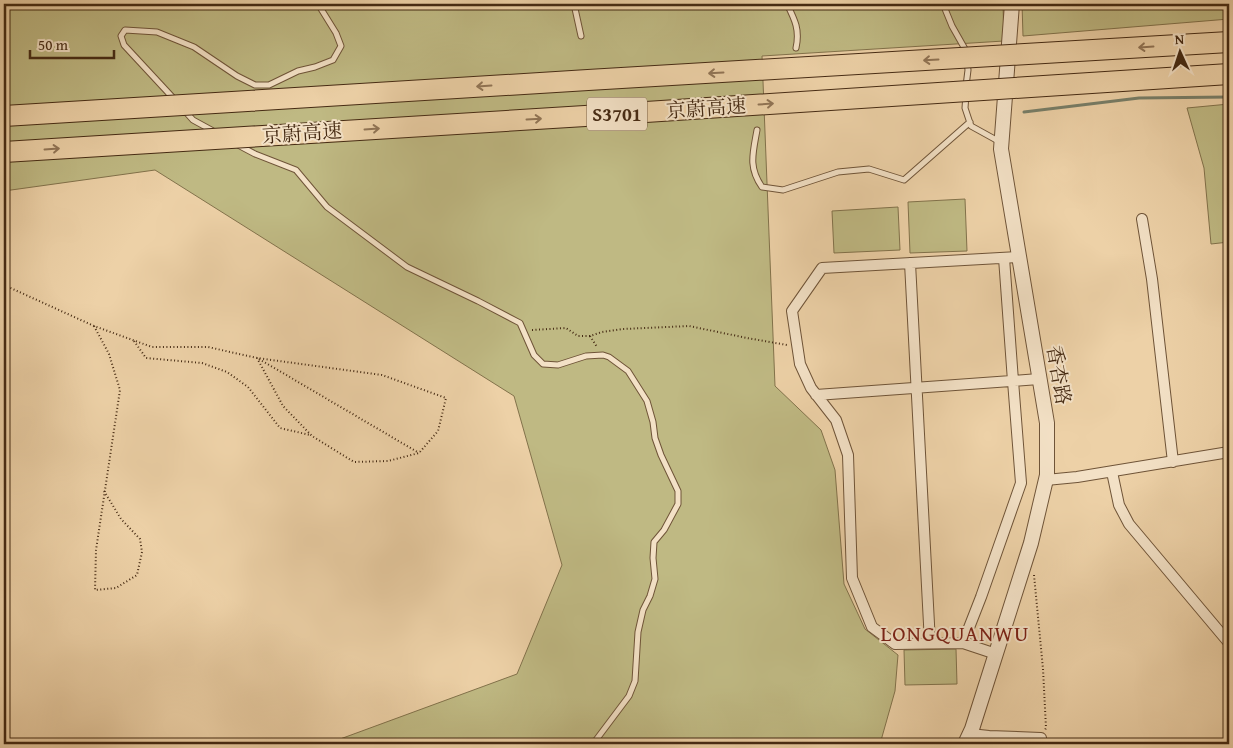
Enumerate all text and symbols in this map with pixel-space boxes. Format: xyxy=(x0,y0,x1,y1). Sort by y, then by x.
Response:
scale bar xyxy=(30,28,114,60)
north arrow xyxy=(1156,28,1206,78)
text: N xyxy=(1174,29,1185,49)
text: 50 m xyxy=(38,34,69,55)
one-way arrow xyxy=(1138,43,1154,52)
one-way arrow xyxy=(923,56,939,65)
one-way arrow xyxy=(709,69,725,78)
one-way arrow xyxy=(477,82,493,91)
street label: 京蔚高速 xyxy=(665,90,747,125)
road number: S3701 xyxy=(587,98,647,130)
one-way arrow xyxy=(758,100,774,109)
street label: 京蔚高速 xyxy=(261,115,343,150)
one-way arrow xyxy=(526,115,542,124)
one-way arrow xyxy=(364,125,380,134)
one-way arrow xyxy=(44,145,60,154)
street label: 香杏路 xyxy=(1040,343,1079,407)
district label: LONGQUANWU xyxy=(880,617,1030,649)

